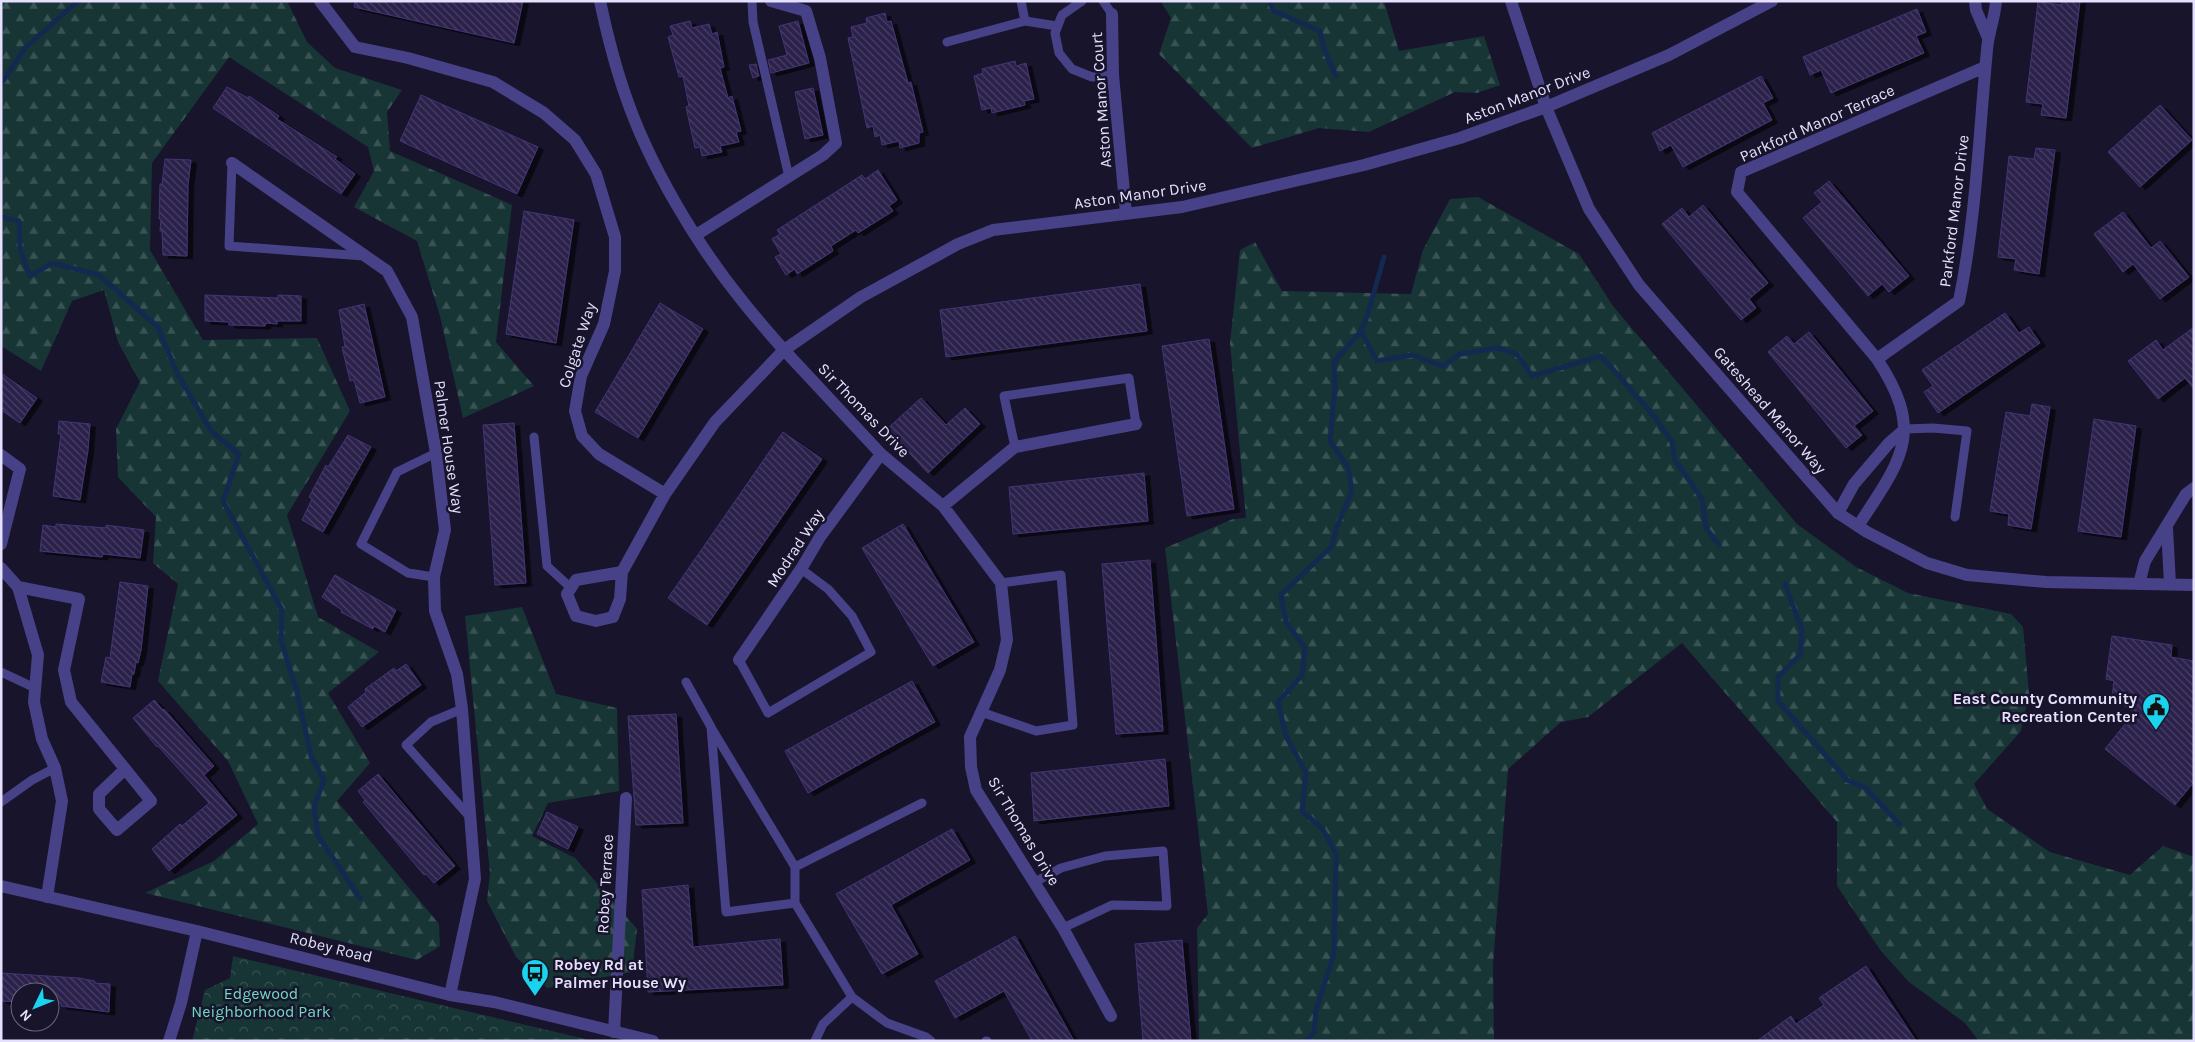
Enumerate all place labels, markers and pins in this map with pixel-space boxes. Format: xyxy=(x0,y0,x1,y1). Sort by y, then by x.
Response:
place label: East County Community Recreation Center xyxy=(1953,689,2138,726)
public building icon: East County Community Recreation Center xyxy=(2141,692,2171,731)
place label: Robey Rd at Palmer House Wy xyxy=(554,955,686,992)
bus stop icon: Robey Rd at Palmer House Wy xyxy=(520,958,550,997)

